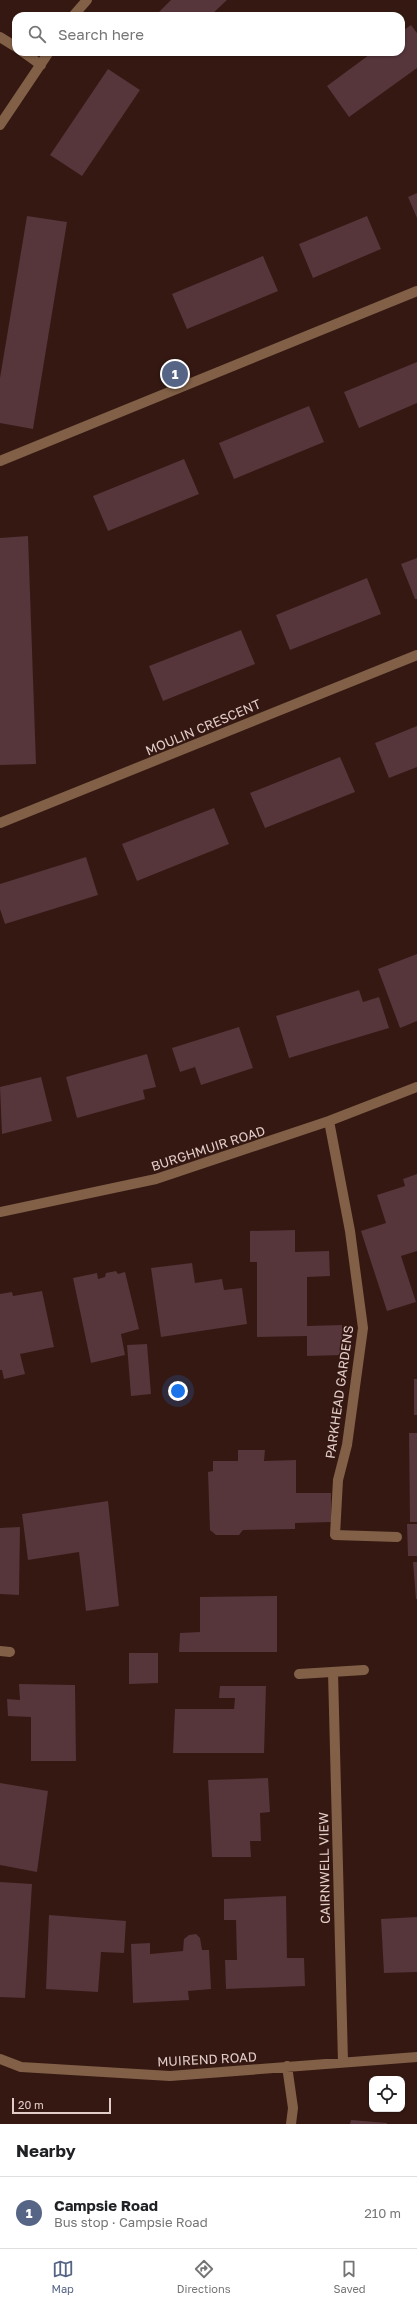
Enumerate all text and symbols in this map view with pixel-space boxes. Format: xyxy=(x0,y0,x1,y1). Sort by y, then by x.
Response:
search box xyxy=(12,12,405,56)
icon: search xyxy=(26,23,48,45)
text: Search here xyxy=(58,25,144,43)
pin: 1 xyxy=(162,359,188,389)
street label: MOULIN CRESCENT xyxy=(143,695,263,759)
street label: BURGHMUIR ROAD xyxy=(149,1122,267,1174)
street label: PARKHEAD GARDENS xyxy=(322,1324,356,1460)
your location xyxy=(168,1381,188,1401)
street label: CAIRNWELL VIEW xyxy=(315,1811,333,1924)
street label: MUIREND ROAD xyxy=(157,2048,257,2070)
map controls xyxy=(369,2076,405,2112)
button: locate xyxy=(369,2076,405,2112)
scale bar xyxy=(12,2096,111,2115)
text: 20 m xyxy=(18,2098,44,2111)
text: Nearby xyxy=(16,2140,76,2161)
text: Campsie Road xyxy=(54,2196,158,2214)
text: 1 xyxy=(26,2205,32,2221)
text: 210 m xyxy=(364,2205,401,2221)
text: Bus stop · Campsie Road xyxy=(54,2214,208,2230)
tab: Map xyxy=(51,2258,74,2295)
tab: Directions xyxy=(177,2258,231,2295)
tab: Saved xyxy=(333,2258,366,2295)

